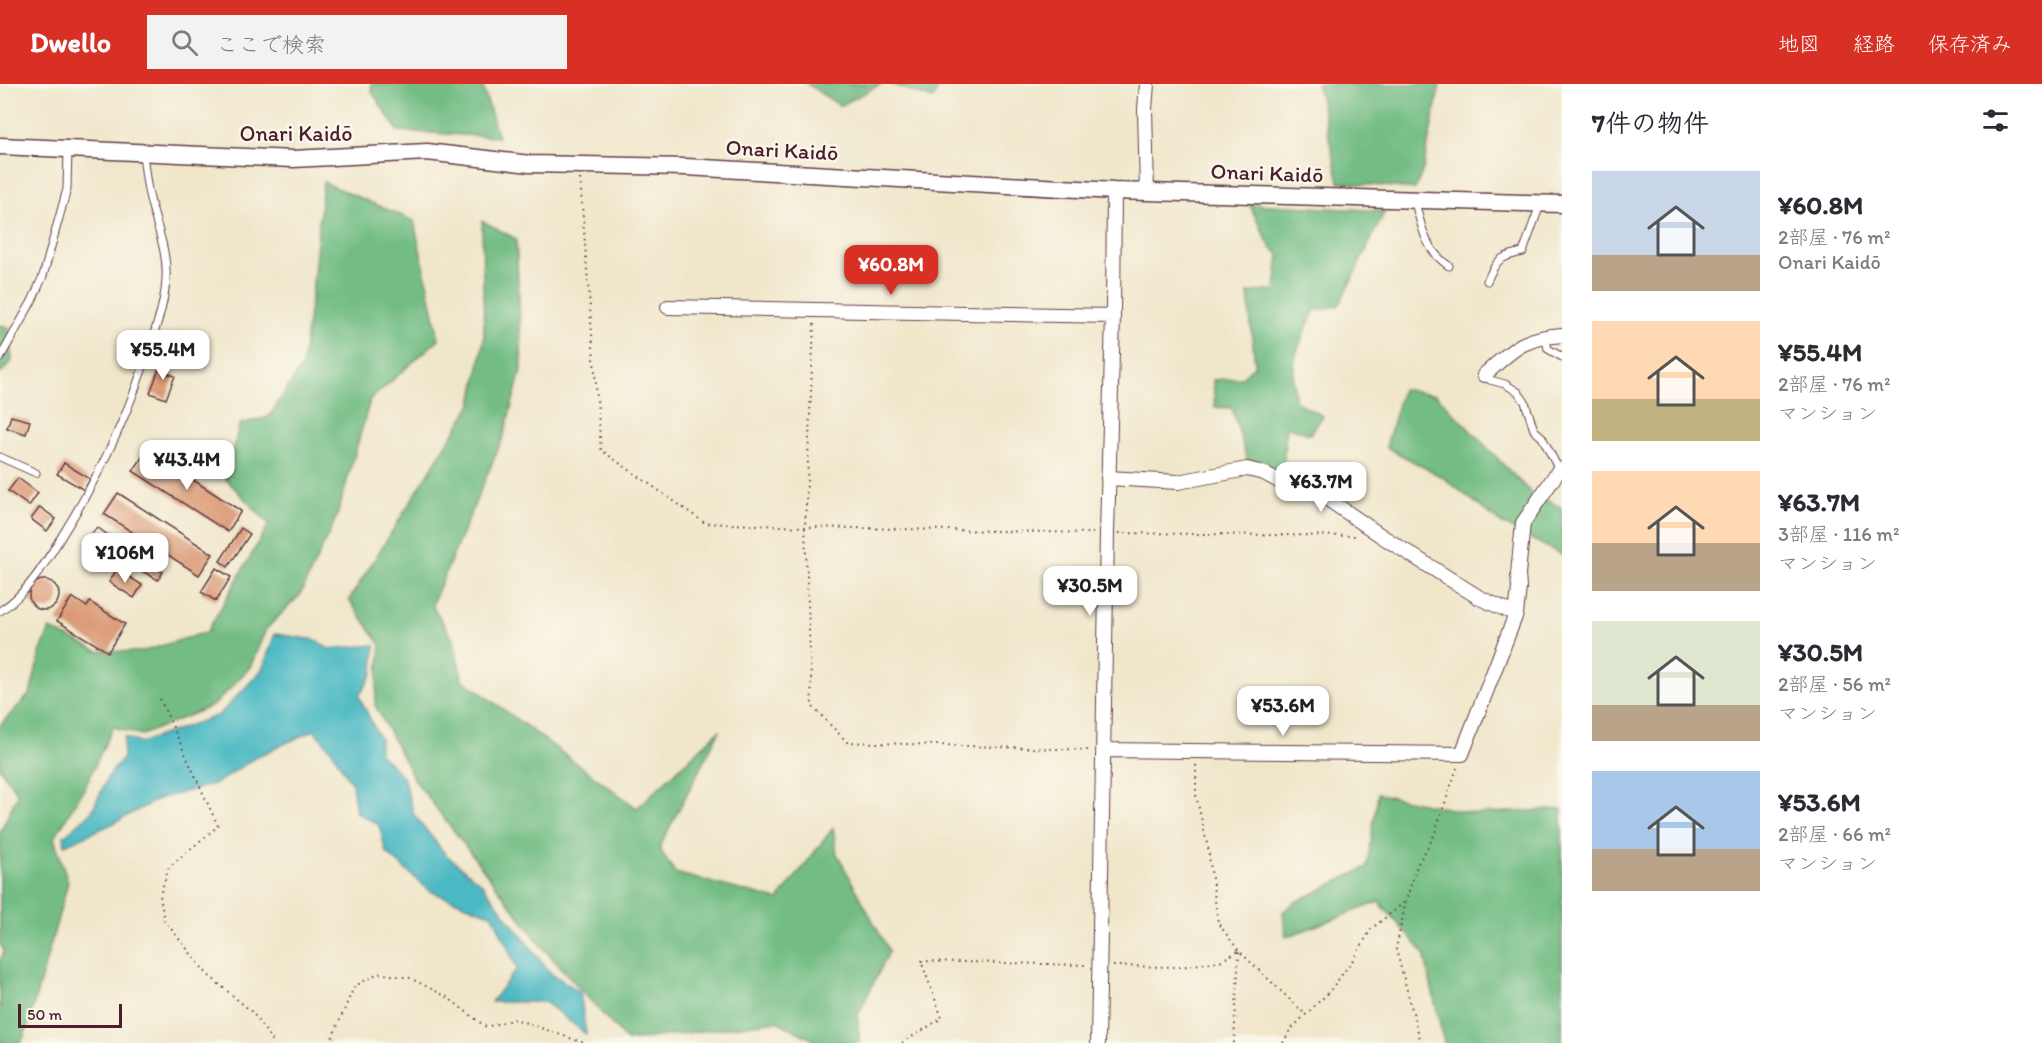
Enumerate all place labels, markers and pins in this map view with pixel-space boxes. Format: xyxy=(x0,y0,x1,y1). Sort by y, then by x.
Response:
pin: ¥60.8M xyxy=(842,245,940,296)
pin: ¥55.4M xyxy=(114,330,212,381)
pin: ¥43.4M xyxy=(138,440,236,491)
pin: ¥63.7M xyxy=(1272,462,1370,513)
pin: ¥106M xyxy=(83,533,167,584)
pin: ¥30.5M xyxy=(1041,566,1139,617)
pin: ¥53.6M xyxy=(1234,686,1332,737)

